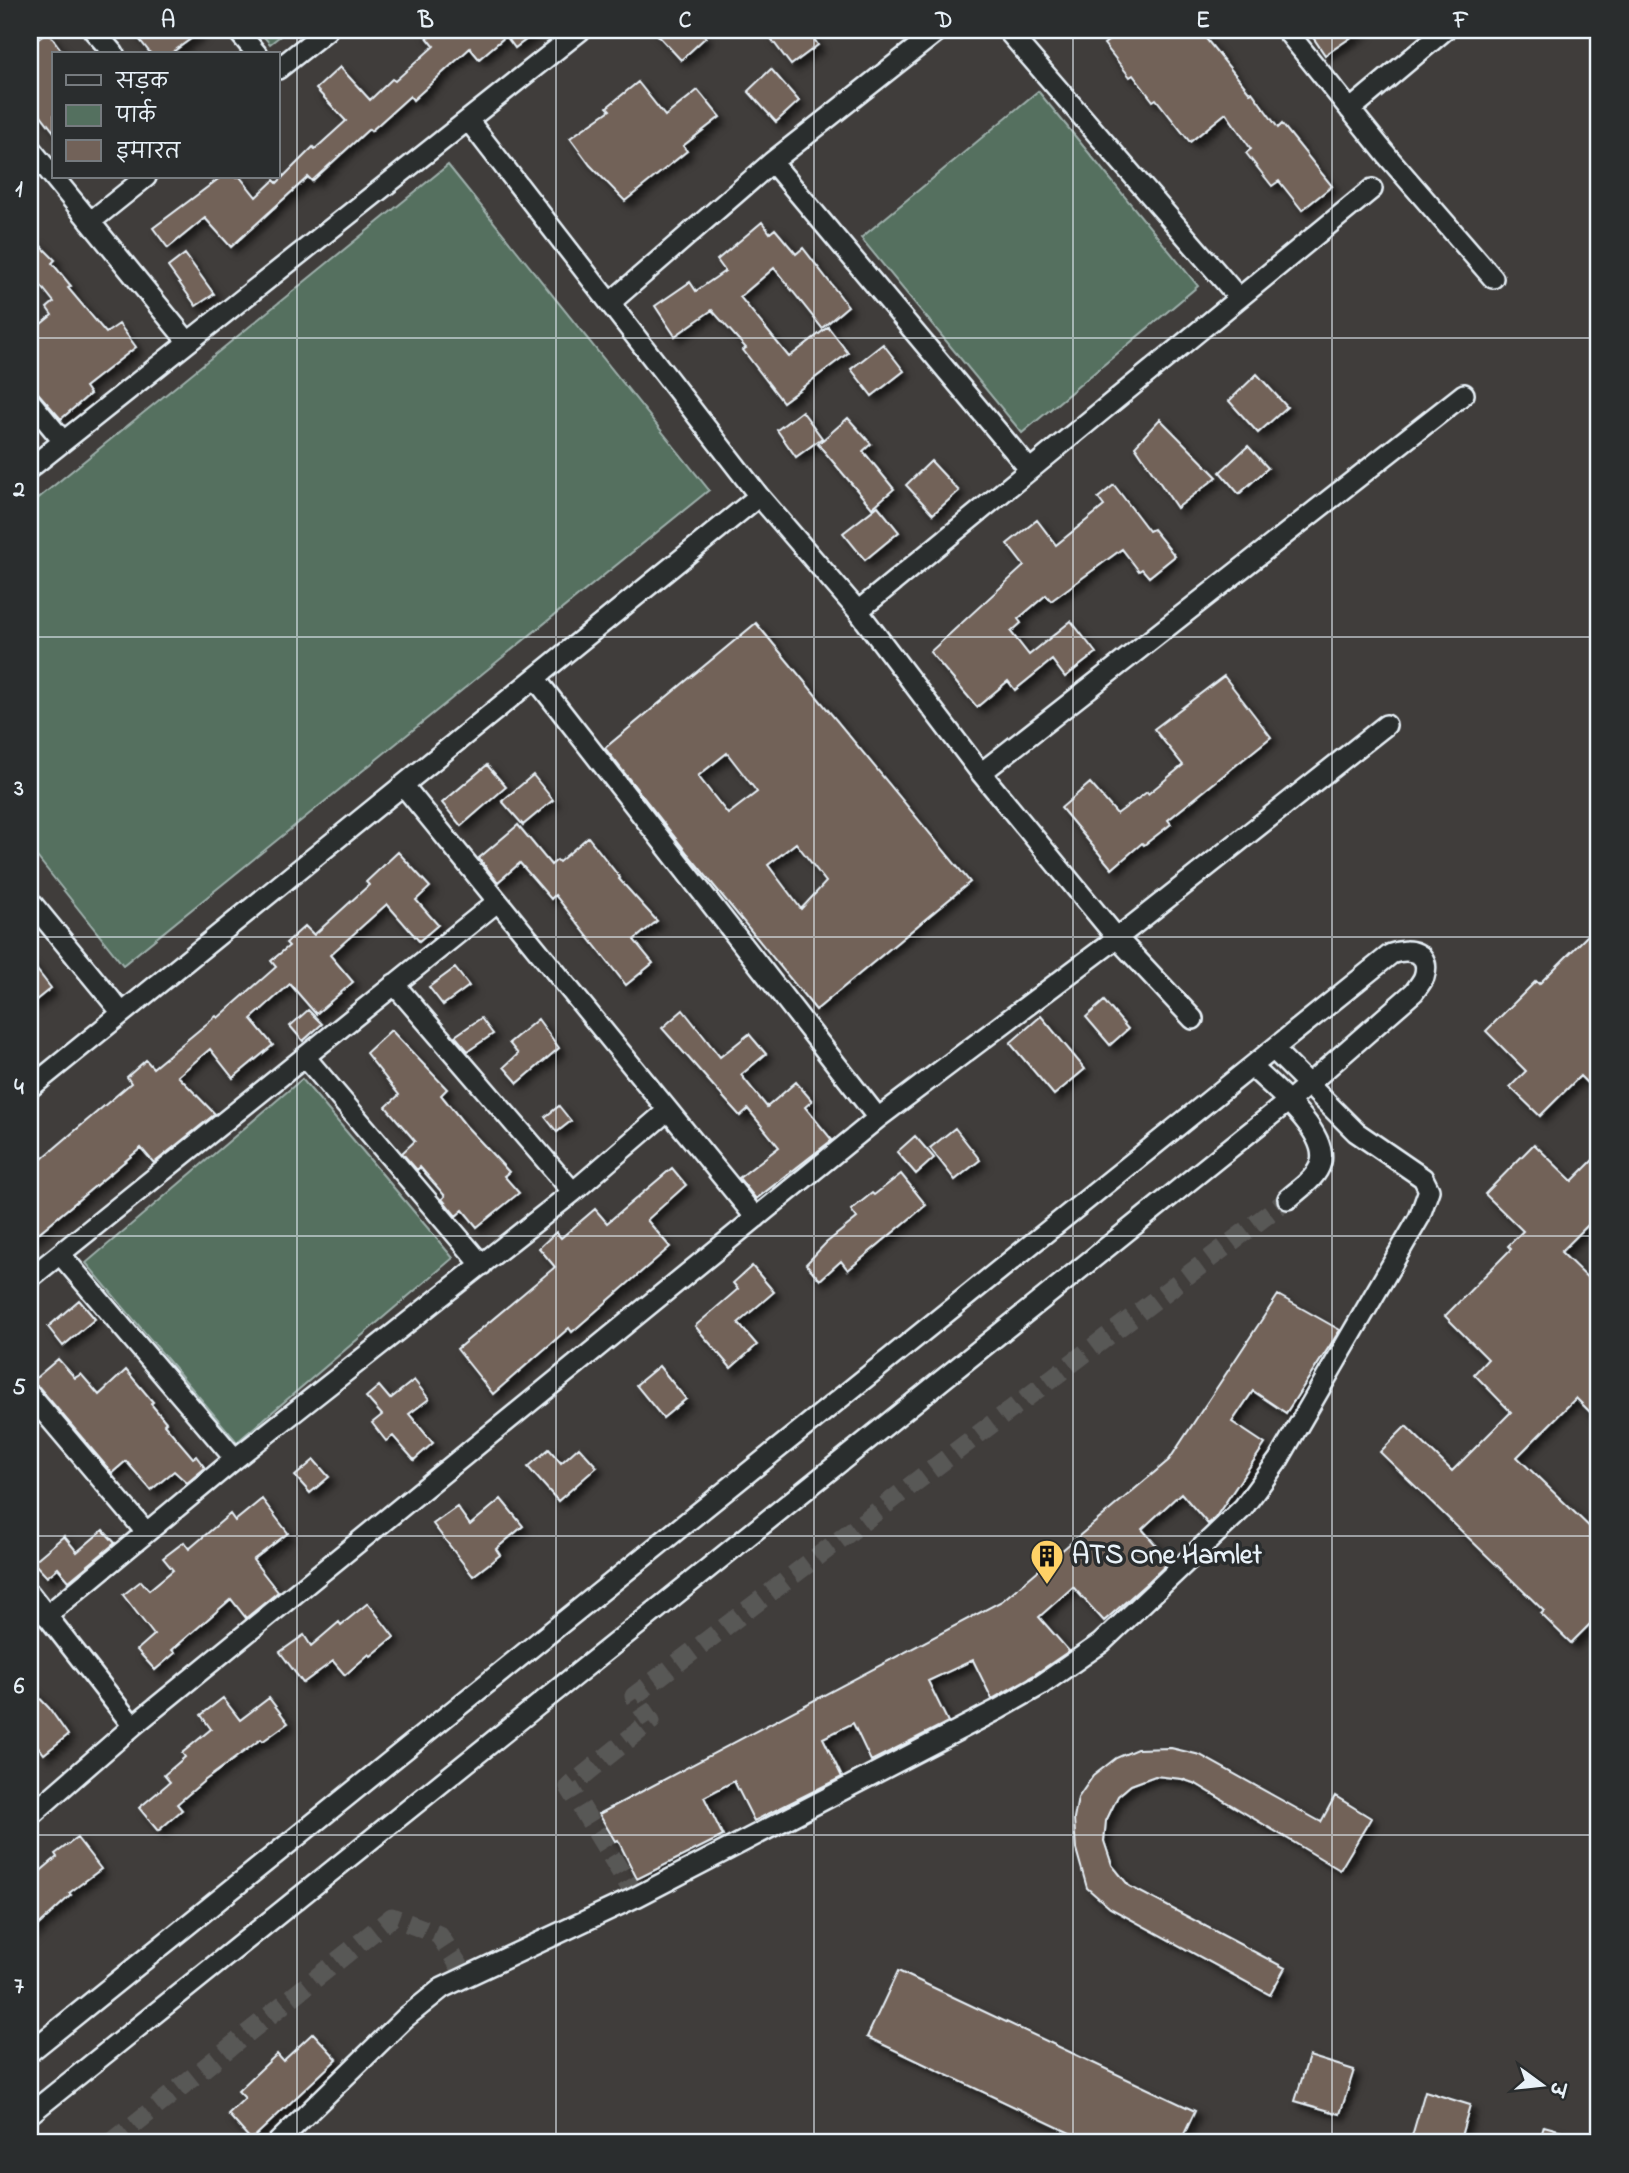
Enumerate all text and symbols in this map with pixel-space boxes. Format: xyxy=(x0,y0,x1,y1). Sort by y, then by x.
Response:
text: A xyxy=(161,5,175,38)
text: B xyxy=(417,5,434,38)
text: C xyxy=(679,5,692,38)
text: D xyxy=(935,5,952,38)
text: E xyxy=(1196,5,1210,38)
text: F xyxy=(1453,5,1469,38)
legend xyxy=(52,52,280,178)
text: सड़क xyxy=(115,68,169,98)
text: पार्क xyxy=(115,98,157,132)
text: इमारत xyxy=(116,138,182,168)
text: 1 xyxy=(15,174,23,207)
text: 2 xyxy=(12,474,25,507)
text: 3 xyxy=(13,773,24,806)
text: 4 xyxy=(14,1072,24,1105)
text: 5 xyxy=(12,1372,26,1405)
place label: ATS One Hamlet xyxy=(1072,1536,1262,1577)
building icon: ATS One Hamlet xyxy=(1028,1537,1066,1586)
text: 6 xyxy=(14,1671,25,1704)
text: 7 xyxy=(14,1971,24,2004)
north arrow xyxy=(1506,2050,1576,2120)
text: उ xyxy=(1541,2077,1571,2101)

